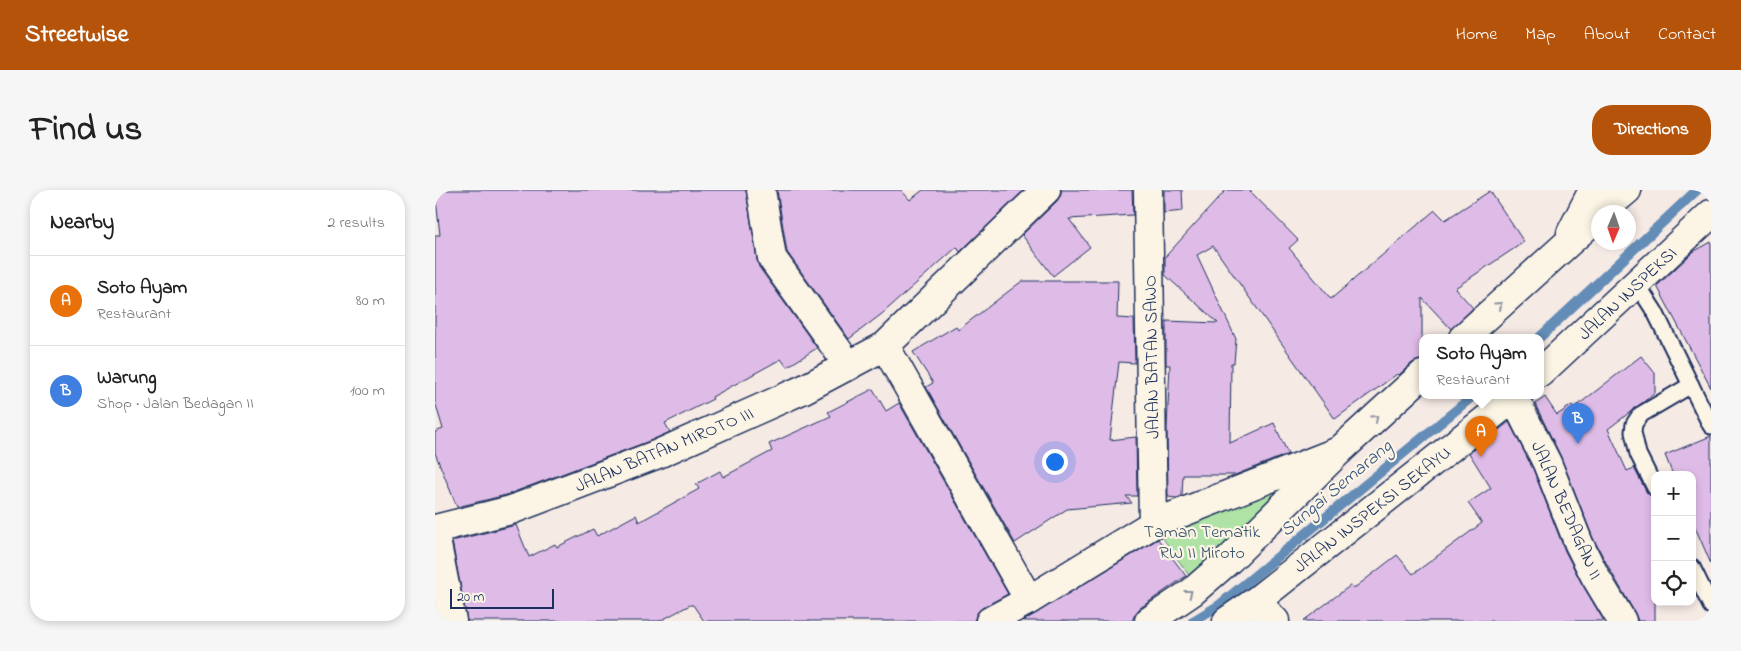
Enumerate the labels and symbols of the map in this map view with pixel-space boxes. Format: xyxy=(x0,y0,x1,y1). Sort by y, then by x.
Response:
north arrow xyxy=(1591,205,1636,250)
street label: JALAN INSPEKSI xyxy=(1573,242,1684,347)
street label: JALAN BATAN SAWO xyxy=(1139,275,1167,439)
one-way arrow xyxy=(1493,302,1502,311)
street label: JALAN BATAN MIROTO III xyxy=(571,401,758,500)
pin: B xyxy=(1562,403,1594,444)
one-way arrow xyxy=(1370,415,1379,424)
pin: A xyxy=(1465,416,1497,457)
water label: Sungai Semarang xyxy=(1275,434,1400,545)
street label: JALAN BEDAGAN II xyxy=(1523,437,1607,584)
street label: JALAN INSPEKSI SEKAYU xyxy=(1289,441,1457,580)
your location xyxy=(1042,449,1068,475)
park label: Taman Tematik RW II Miroto xyxy=(1144,520,1260,567)
scale bar xyxy=(450,586,554,609)
one-way arrow xyxy=(1183,590,1193,599)

